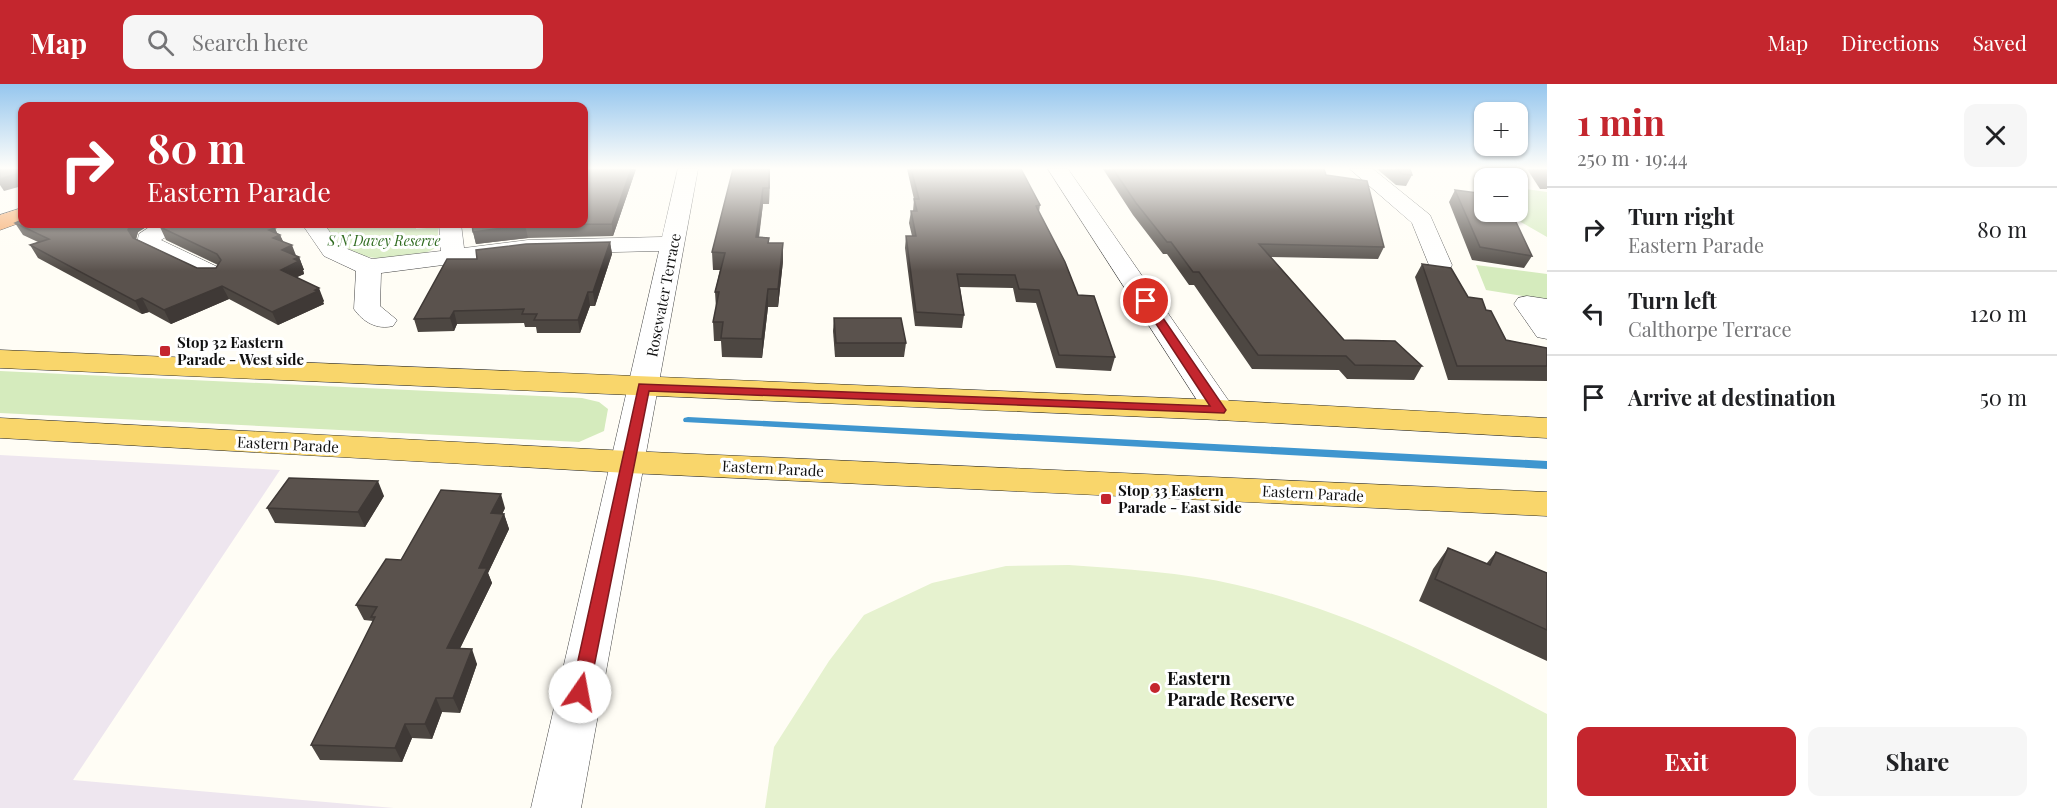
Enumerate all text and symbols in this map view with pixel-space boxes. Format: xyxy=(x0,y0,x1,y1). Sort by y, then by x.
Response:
search box xyxy=(123,15,543,69)
text: Map xyxy=(30,24,87,61)
icon: search xyxy=(144,26,177,59)
text: Search here xyxy=(192,27,308,57)
text: Map xyxy=(1767,28,1808,56)
text: Directions xyxy=(1841,28,1939,56)
text: Saved xyxy=(1972,28,2027,56)
text: 1 min xyxy=(1577,97,1665,145)
map controls xyxy=(1474,102,1528,222)
button: + xyxy=(1474,102,1528,156)
button: close xyxy=(1964,104,2027,167)
text: 80 m xyxy=(147,119,245,175)
icon: right xyxy=(48,126,126,204)
text: 250 m · 19:44 xyxy=(1577,144,1688,171)
button: − xyxy=(1474,168,1528,222)
text: Eastern Parade xyxy=(147,173,331,209)
text: Turn right xyxy=(1628,201,1734,231)
icon: right xyxy=(1577,213,1610,246)
text: 80 m xyxy=(1977,214,2027,244)
park label: S N Davey Reserve xyxy=(327,231,440,250)
street label: Rosewater Terrace xyxy=(641,231,685,359)
text: Eastern Parade xyxy=(1628,231,1764,258)
pin xyxy=(1120,275,1171,326)
icon: arrive xyxy=(1129,284,1162,317)
text: Turn left xyxy=(1628,285,1717,315)
icon: left xyxy=(1577,297,1610,330)
text: 120 m xyxy=(1970,298,2027,328)
text: Calthorpe Terrace xyxy=(1628,315,1792,342)
place label: Stop 32 Eastern Parade - West side xyxy=(177,332,304,369)
marker: Stop 32 Eastern Parade - West side xyxy=(158,344,172,358)
icon: arrive xyxy=(1577,381,1610,414)
text: Arrive at destination xyxy=(1628,382,1836,412)
text: 50 m xyxy=(1980,382,2027,412)
street label: Eastern Parade xyxy=(236,431,340,457)
street label: Eastern Parade xyxy=(721,455,825,481)
place label: Stop 33 Eastern Parade - East side xyxy=(1118,480,1242,517)
street label: Eastern Parade xyxy=(1261,480,1365,506)
marker: Stop 33 Eastern Parade - East side xyxy=(1099,492,1113,506)
position arrow xyxy=(548,660,612,724)
place label: Eastern Parade Reserve xyxy=(1167,666,1295,711)
marker: Eastern Parade Reserve xyxy=(1148,681,1162,695)
button: Exit xyxy=(1577,727,1796,796)
button: Share xyxy=(1808,727,2027,796)

